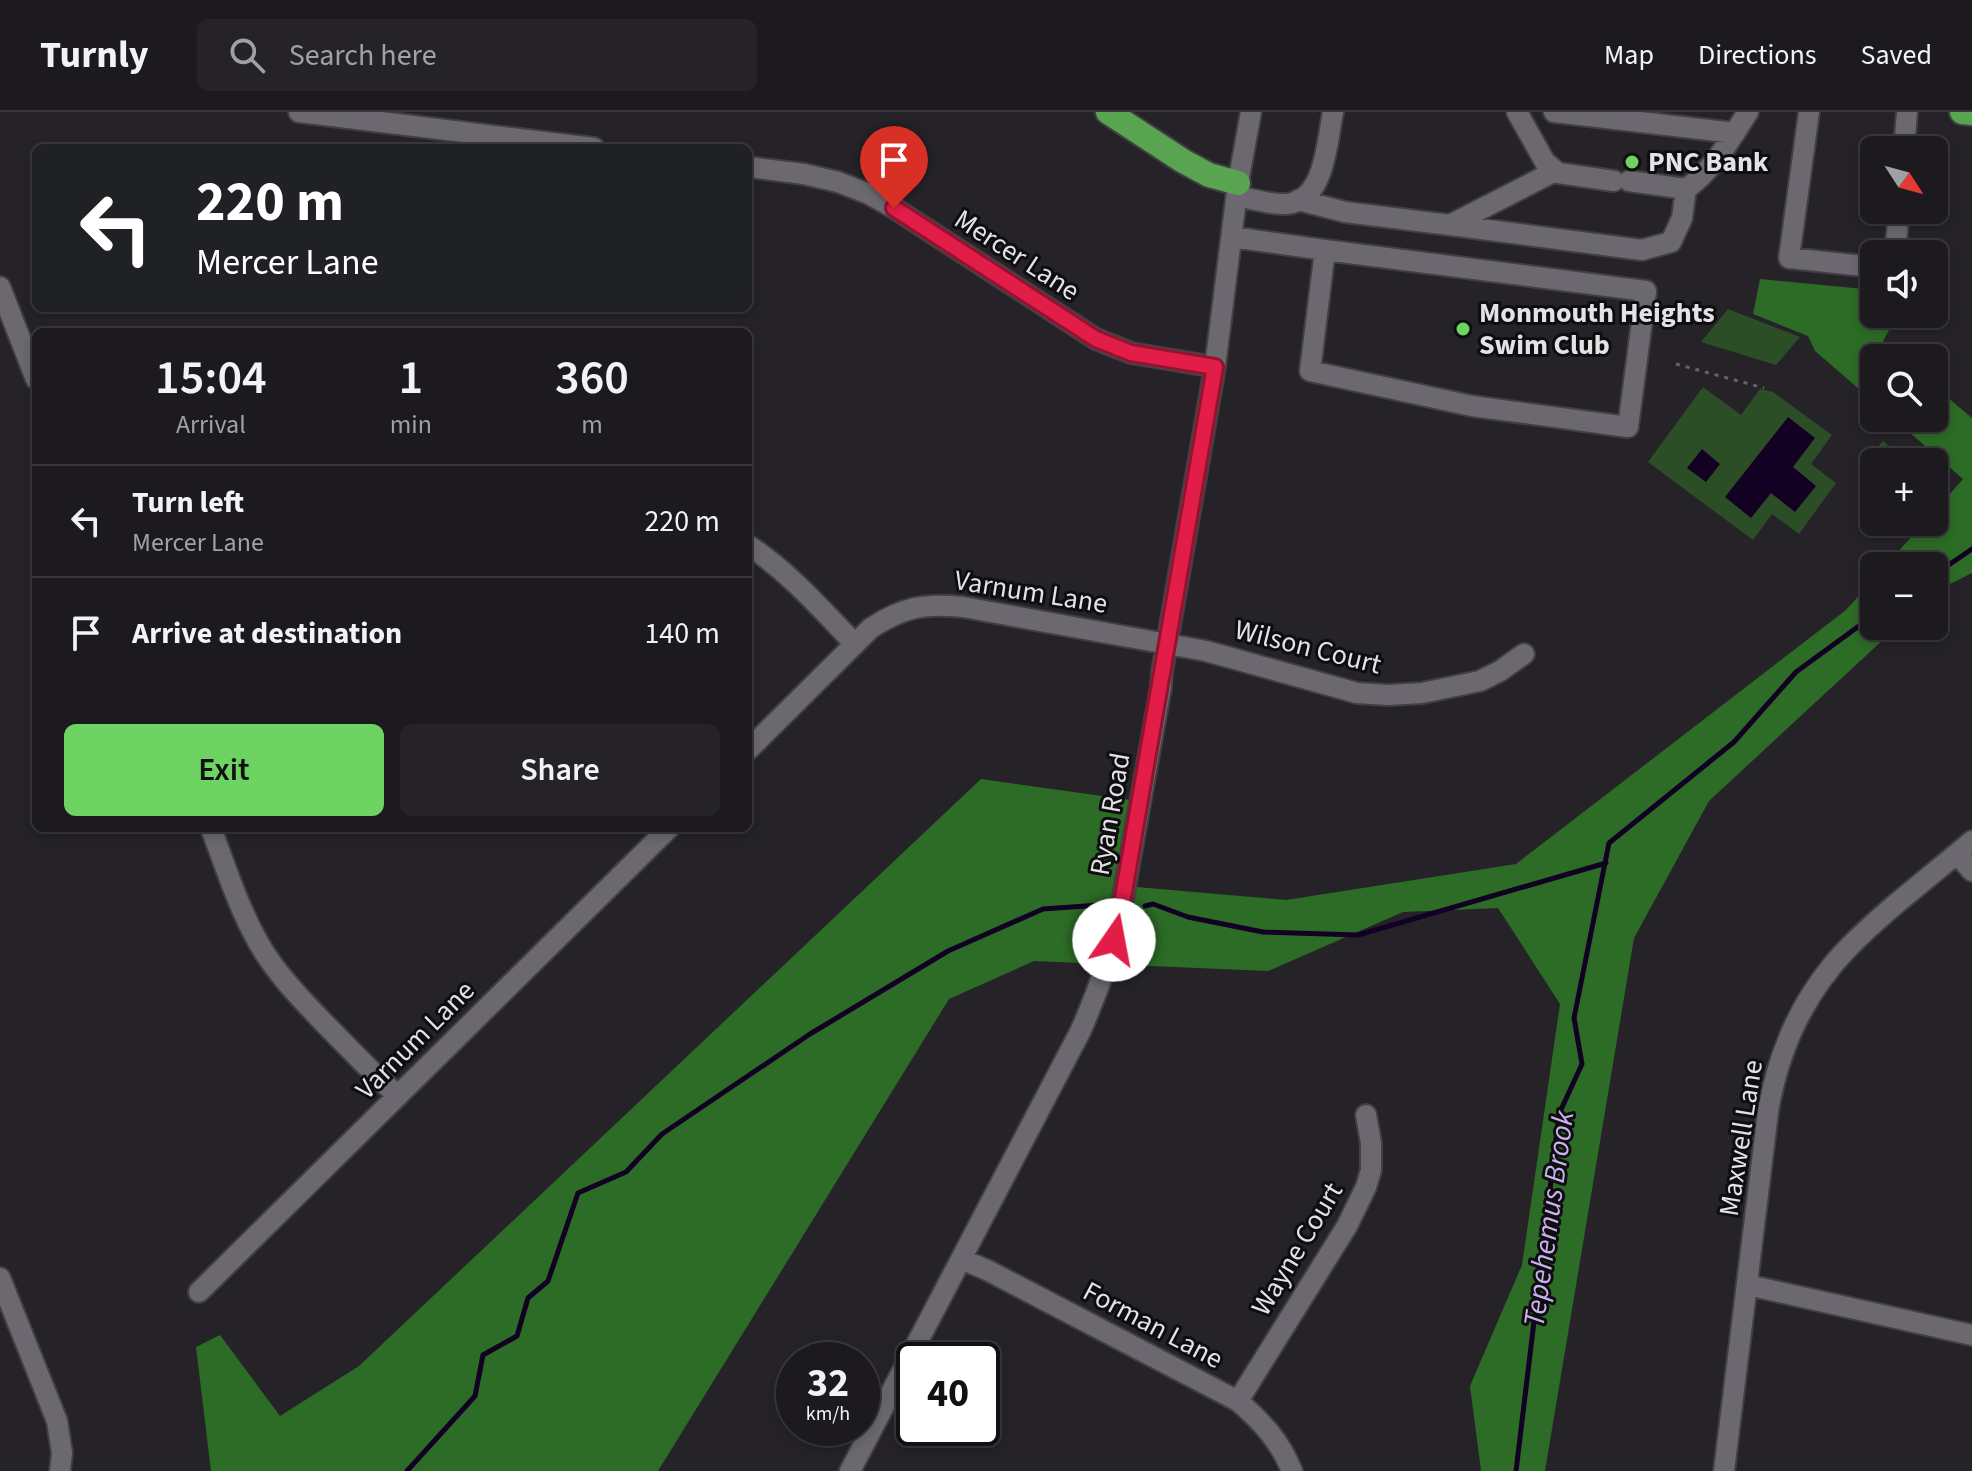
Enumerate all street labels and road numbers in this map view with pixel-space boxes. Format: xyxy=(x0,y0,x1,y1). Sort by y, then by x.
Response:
street label: Mercer Lane xyxy=(947,200,1087,310)
street label: Varnum Lane xyxy=(952,560,1110,624)
street label: Wilson Court xyxy=(1231,610,1386,685)
street label: Ryan Road xyxy=(1080,750,1140,878)
street label: Varnum Lane xyxy=(346,971,484,1109)
street label: Maxwell Lane xyxy=(1709,1057,1773,1219)
street label: Wayne Court xyxy=(1241,1174,1353,1323)
street label: Forman Lane xyxy=(1076,1271,1230,1379)

